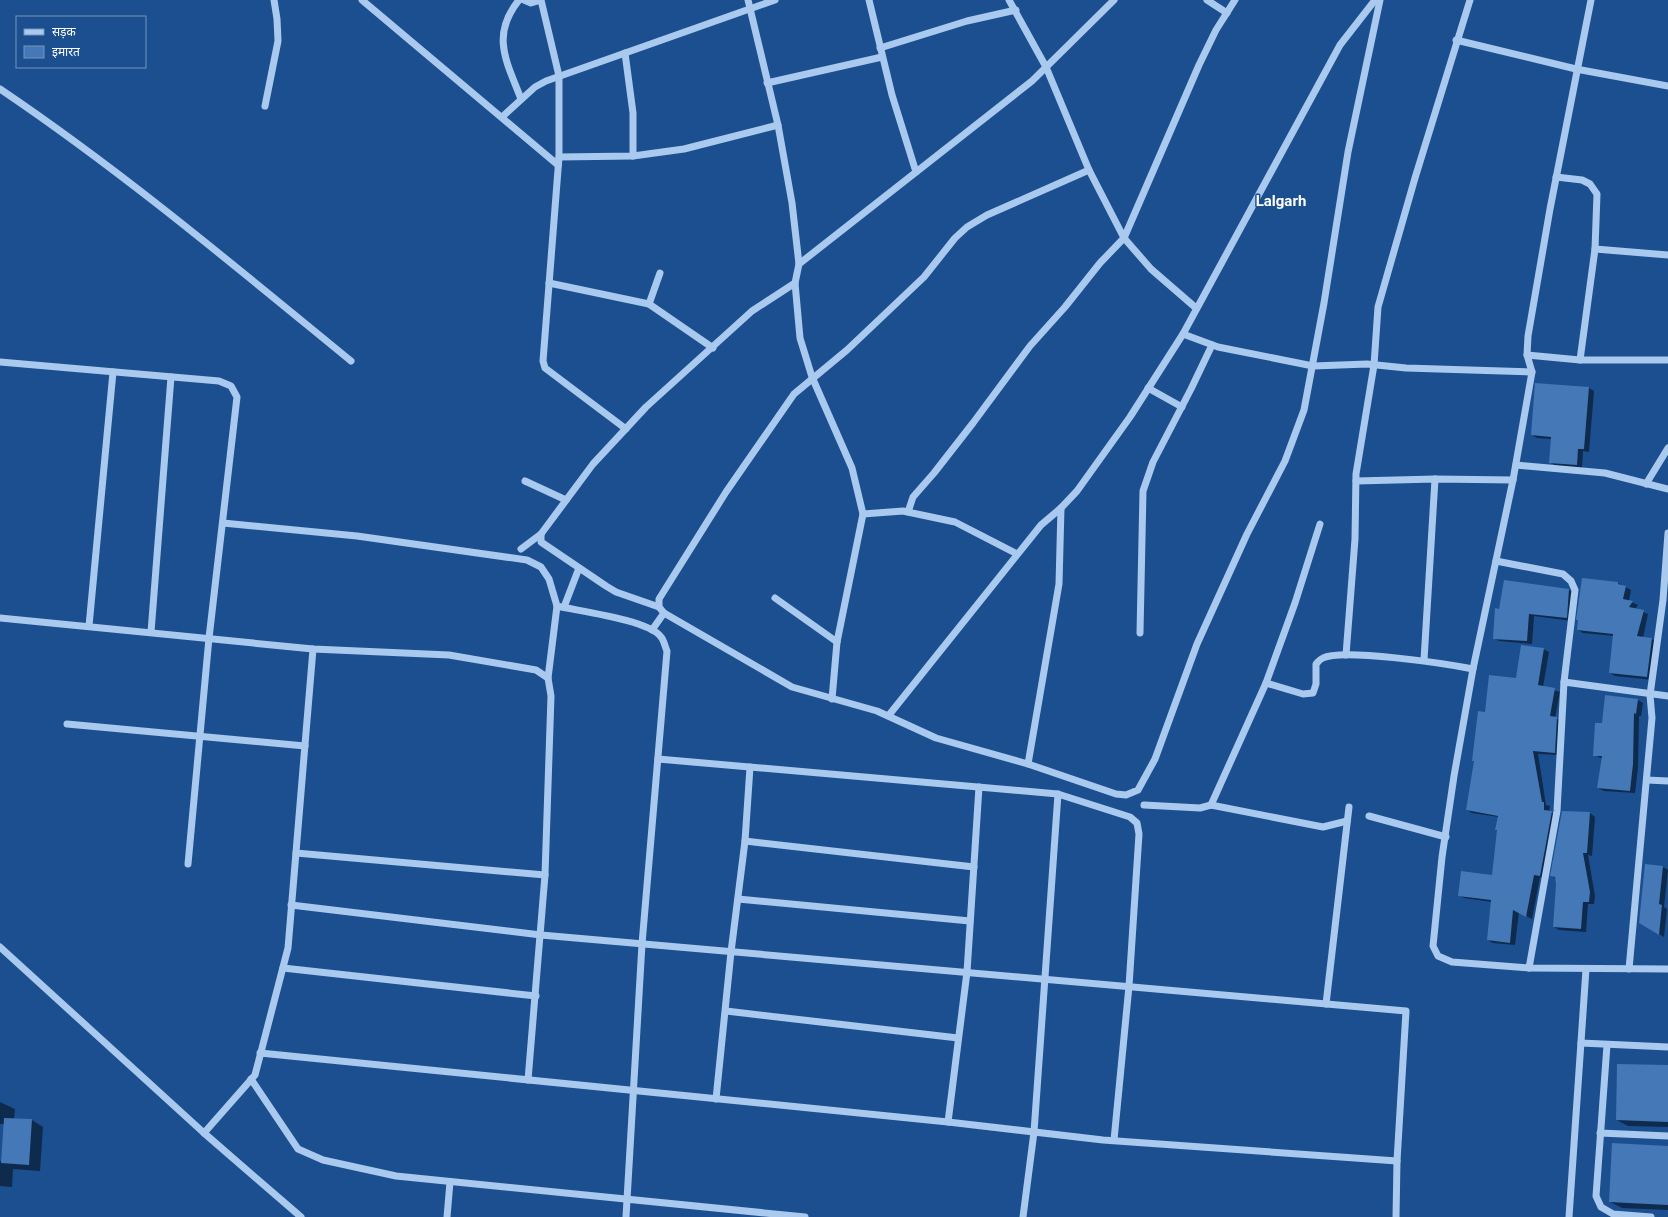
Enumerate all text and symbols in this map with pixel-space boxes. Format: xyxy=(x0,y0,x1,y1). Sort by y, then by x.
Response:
legend xyxy=(16,16,146,68)
text: सड़क xyxy=(52,25,77,39)
text: इमारत xyxy=(52,45,81,59)
district label: Lalgarh xyxy=(1256,192,1306,210)

